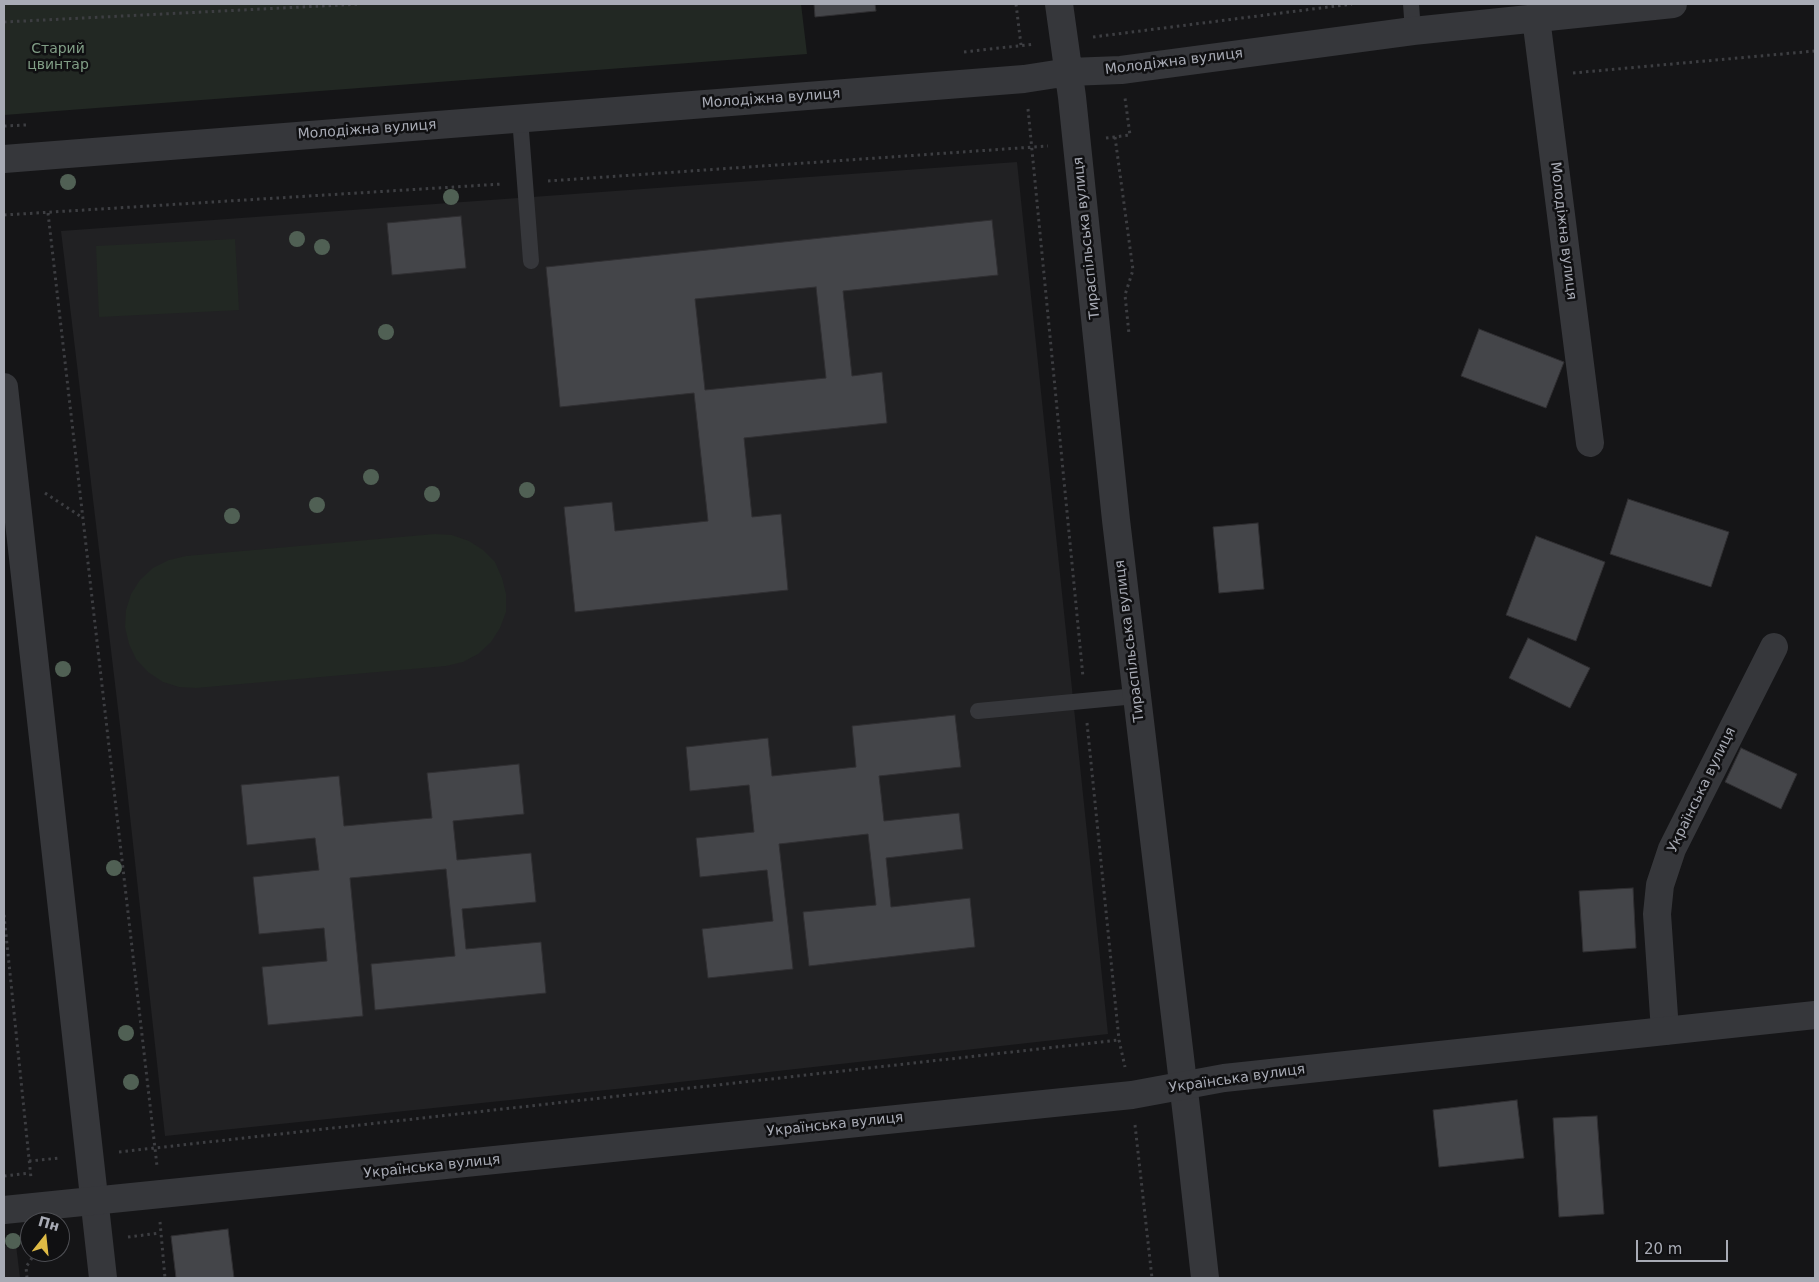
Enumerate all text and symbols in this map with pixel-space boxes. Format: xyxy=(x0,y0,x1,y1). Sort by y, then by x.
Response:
park label: Старий цвинтар xyxy=(27,41,89,74)
street label: Молодіжна вулиця xyxy=(1104,45,1244,79)
street label: Молодіжна вулиця xyxy=(701,86,841,112)
street label: Молодіжна вулиця xyxy=(297,117,437,143)
street label: Тираспільська вулиця xyxy=(1070,156,1104,320)
street label: Молодіжна вулиця xyxy=(1546,161,1580,301)
street label: Тираспільська вулиця xyxy=(1112,559,1148,723)
street label: Українська вулиця xyxy=(1664,725,1740,855)
street label: Українська вулиця xyxy=(1168,1061,1306,1097)
street label: Українська вулиця xyxy=(766,1109,904,1141)
street label: Українська вулиця xyxy=(363,1151,501,1183)
north arrow xyxy=(20,1212,70,1262)
text: Пн xyxy=(36,1213,61,1234)
scale bar xyxy=(1639,1230,1732,1262)
text: 20 m xyxy=(1644,1240,1682,1258)

